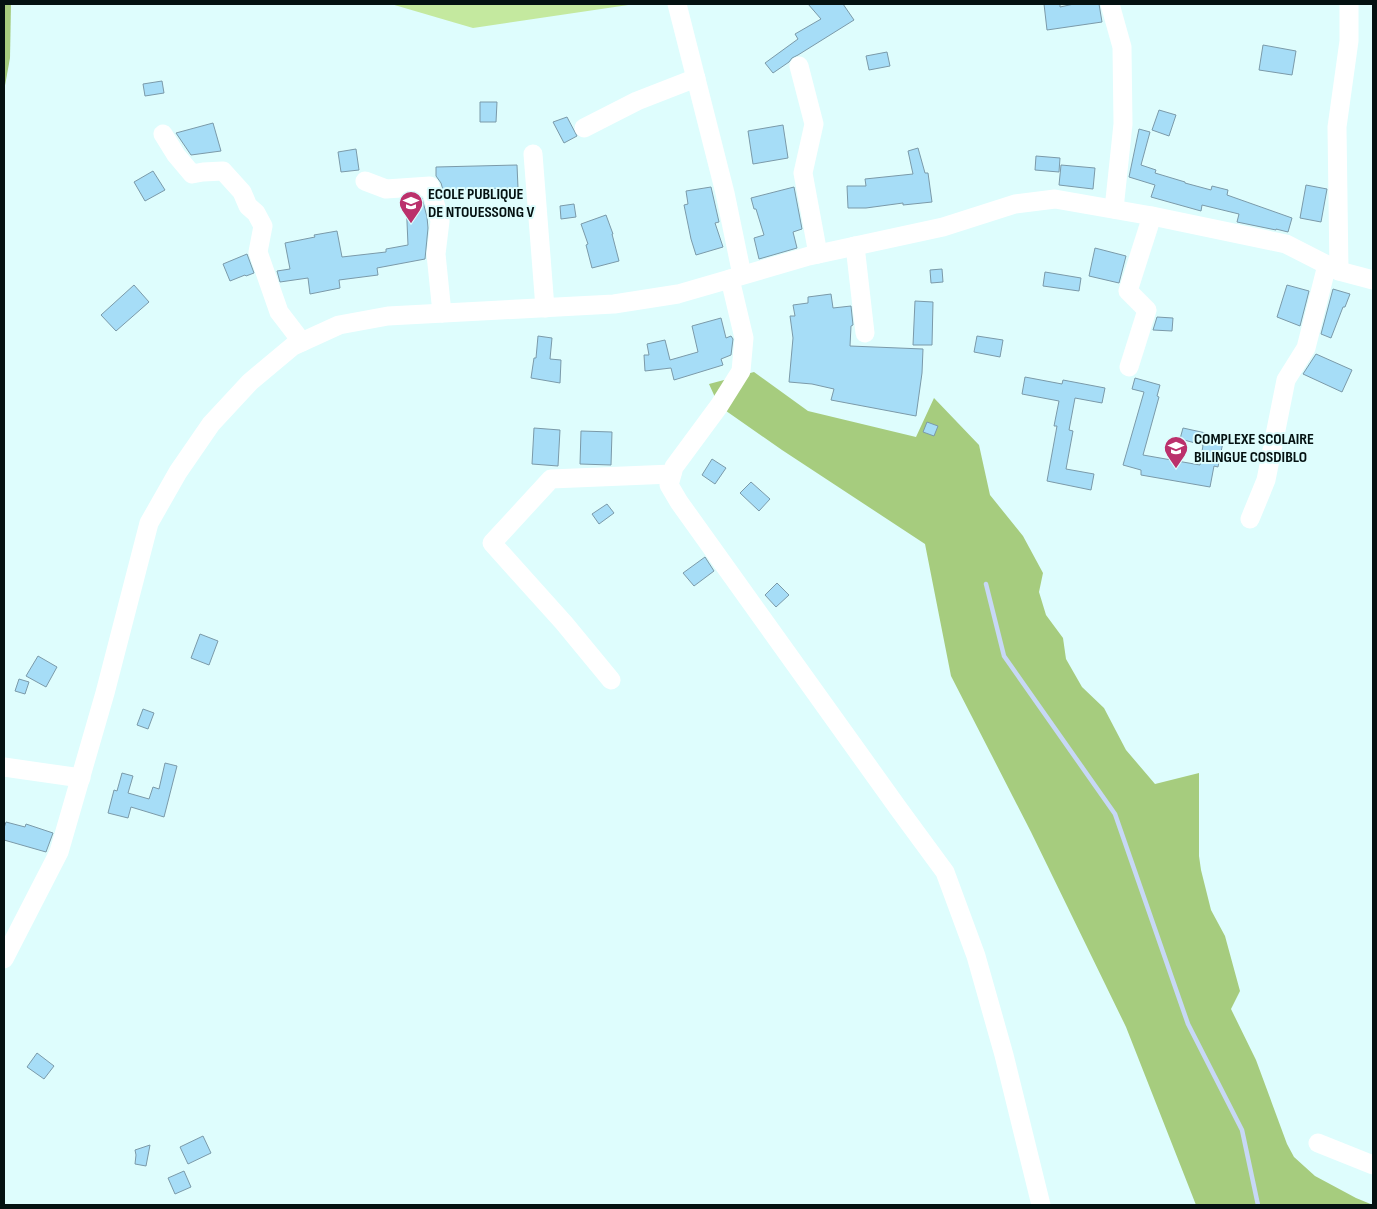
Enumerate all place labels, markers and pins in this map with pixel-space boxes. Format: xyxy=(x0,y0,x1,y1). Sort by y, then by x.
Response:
place label: ECOLE PUBLIQUE DE NTOUESSONG V xyxy=(428,185,535,222)
school or university icon: ECOLE PUBLIQUE DE NTOUESSONG V xyxy=(398,190,424,224)
place label: COMPLEXE SCOLAIRE BILINGUE COSDIBLO xyxy=(1194,430,1314,467)
school or university icon: COMPLEXE SCOLAIRE BILINGUE COSDIBLO xyxy=(1163,435,1189,469)

